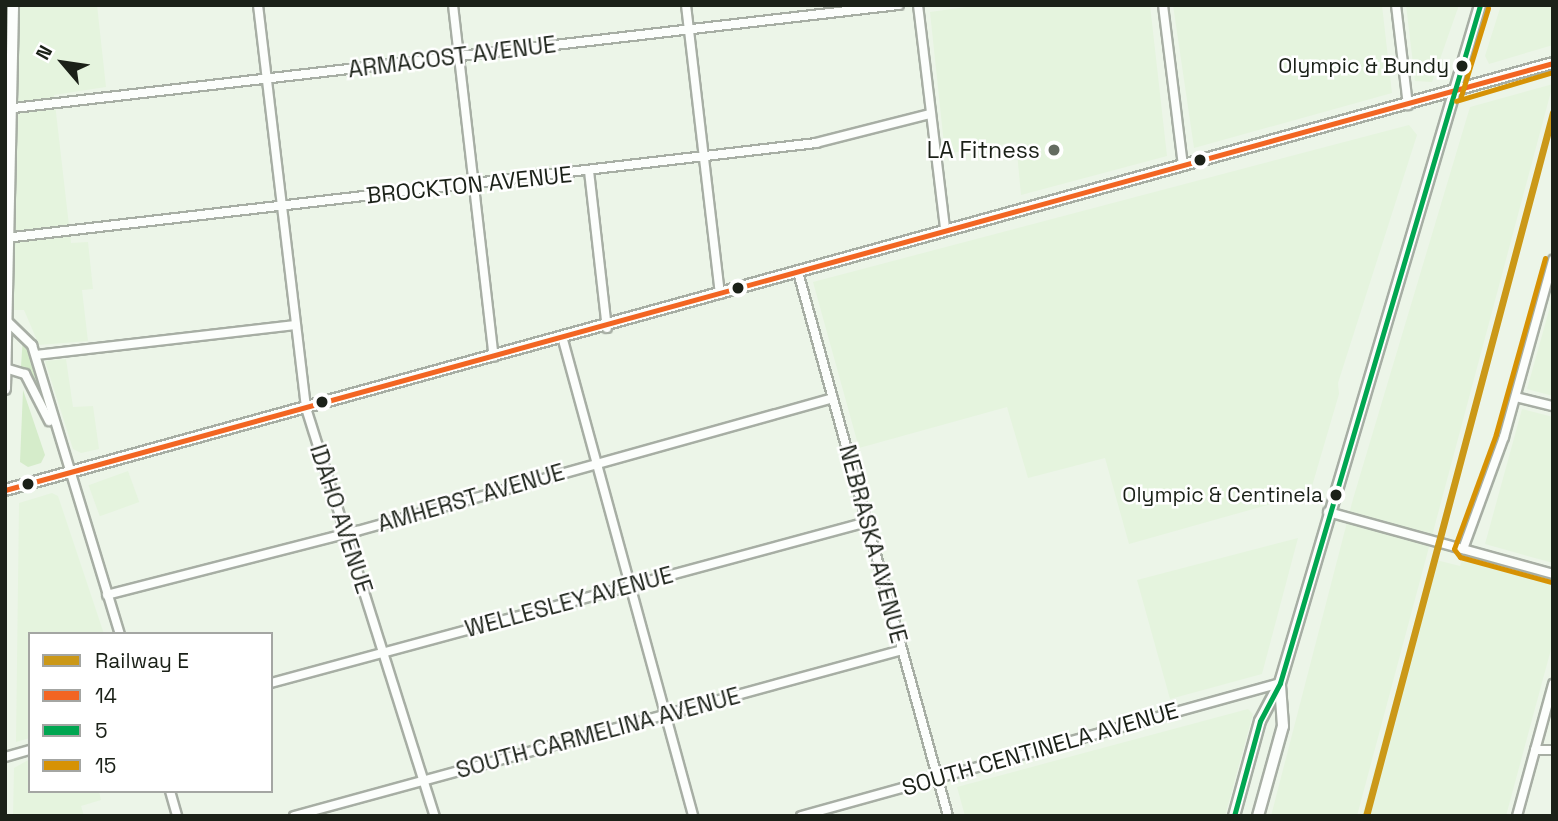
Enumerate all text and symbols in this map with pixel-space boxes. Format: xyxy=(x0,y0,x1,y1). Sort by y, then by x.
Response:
north arrow xyxy=(28,28,98,98)
street label: ARMACOST AVENUE xyxy=(346,30,558,84)
text: N xyxy=(30,41,58,64)
place label: Olympic & Bundy xyxy=(1278,53,1449,79)
marker: Olympic & Bundy xyxy=(1455,59,1469,73)
place label: LA Fitness xyxy=(926,136,1040,164)
marker: LA Fitness xyxy=(1046,142,1062,158)
unlabelled marker xyxy=(1193,153,1207,167)
street label: BROCKTON AVENUE xyxy=(364,160,574,210)
unlabelled marker xyxy=(731,281,745,295)
unlabelled marker xyxy=(315,395,329,409)
street label: IDAHO AVENUE xyxy=(304,441,378,597)
street label: NEBRASKA AVENUE xyxy=(833,441,913,647)
street label: AMHERST AVENUE xyxy=(374,458,568,538)
unlabelled marker xyxy=(21,477,35,491)
place label: Olympic & Centinela xyxy=(1122,482,1323,508)
marker: Olympic & Centinela xyxy=(1329,488,1343,502)
street label: WELLESLEY AVENUE xyxy=(462,561,676,643)
legend xyxy=(28,632,273,793)
text: Railway E xyxy=(95,647,189,674)
text: 14 xyxy=(95,682,117,709)
street label: SOUTH CARMELINA AVENUE xyxy=(453,682,743,784)
street label: SOUTH CENTINELA AVENUE xyxy=(898,696,1182,802)
text: 5 xyxy=(95,717,108,744)
text: 15 xyxy=(95,752,116,779)

